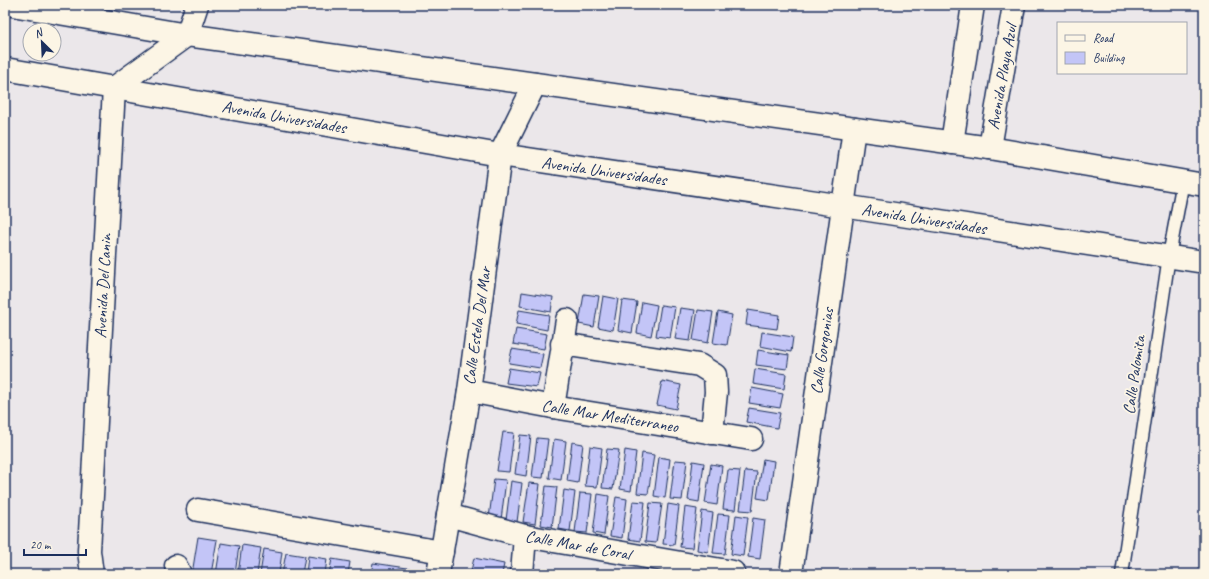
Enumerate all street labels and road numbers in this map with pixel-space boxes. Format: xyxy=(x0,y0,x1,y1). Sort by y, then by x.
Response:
street label: Avenida Playa Azul xyxy=(982,20,1022,131)
street label: Avenida Universidades xyxy=(220,96,350,139)
street label: Avenida Universidades xyxy=(540,152,670,190)
street label: Avenida Universidades xyxy=(860,199,990,240)
street label: Avenida Del Canin xyxy=(90,232,116,339)
street label: Calle Estela Del Mar xyxy=(458,264,496,386)
street label: Calle Gorgonias xyxy=(806,304,839,396)
street label: Calle Palomita xyxy=(1118,332,1150,416)
street label: Calle Mar Mediterraneo xyxy=(540,395,681,437)
street label: Calle Mar de Coral xyxy=(524,525,635,565)

